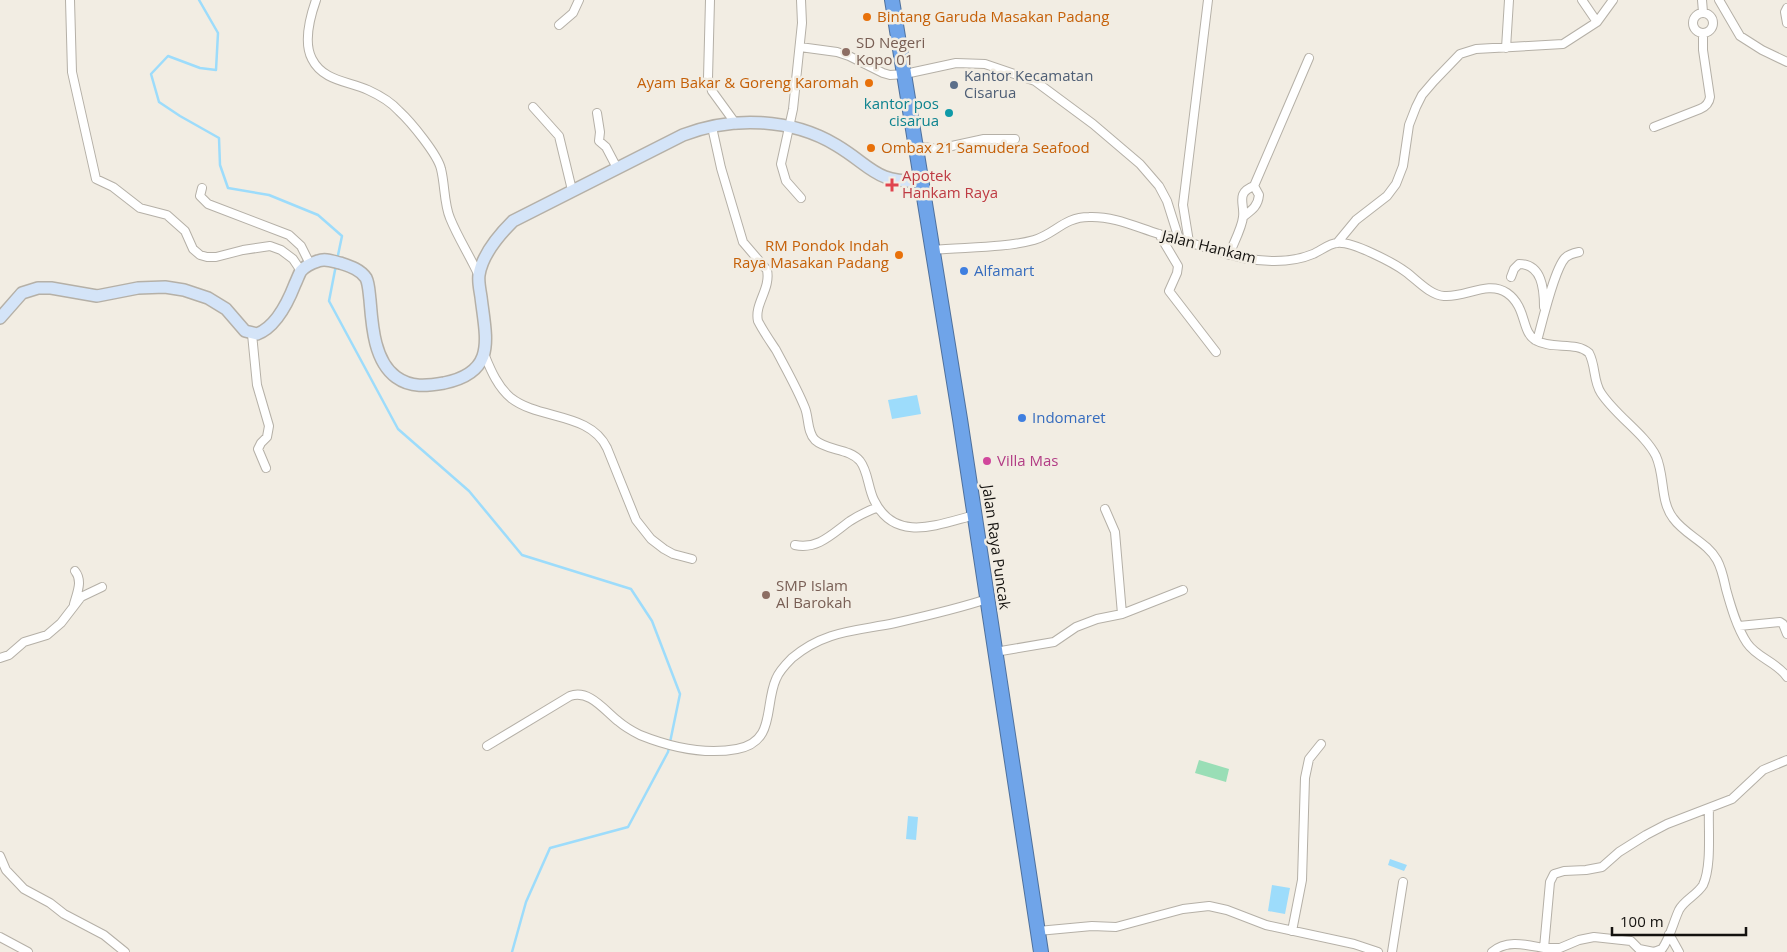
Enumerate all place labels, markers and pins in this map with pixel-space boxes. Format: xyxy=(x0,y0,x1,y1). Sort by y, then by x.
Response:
place label: Bintang Garuda Masakan Padang xyxy=(877,6,1109,26)
marker: Bintang Garuda Masakan Padang xyxy=(861,11,873,23)
place label: SD Negeri Kopo 01 xyxy=(856,32,925,69)
marker: SD Negeri Kopo 01 xyxy=(840,46,852,58)
place label: Kantor Kecamatan Cisarua xyxy=(964,65,1093,102)
place label: Ayam Bakar & Goreng Karomah xyxy=(637,72,859,92)
marker: Ayam Bakar & Goreng Karomah xyxy=(863,77,875,89)
marker: Kantor Kecamatan Cisarua xyxy=(948,79,960,91)
place label: kantor pos cisarua xyxy=(864,93,939,130)
marker: kantor pos cisarua xyxy=(943,107,955,119)
place label: Ombax 21 Samudera Seafood xyxy=(881,137,1090,157)
marker: Ombax 21 Samudera Seafood xyxy=(865,142,877,154)
place label: Apotek Hankam Raya xyxy=(902,165,998,202)
marker: Apotek Hankam Raya xyxy=(886,179,898,191)
place label: RM Pondok Indah Raya Masakan Padang xyxy=(733,235,889,272)
marker: RM Pondok Indah Raya Masakan Padang xyxy=(893,249,905,261)
place label: Alfamart xyxy=(974,260,1034,280)
marker: Alfamart xyxy=(958,265,970,277)
place label: Indomaret xyxy=(1032,407,1106,427)
marker: Indomaret xyxy=(1016,412,1028,424)
place label: Villa Mas xyxy=(997,450,1059,470)
marker: Villa Mas xyxy=(981,455,993,467)
place label: SMP Islam Al Barokah xyxy=(776,575,852,612)
marker: SMP Islam Al Barokah xyxy=(760,589,772,601)

